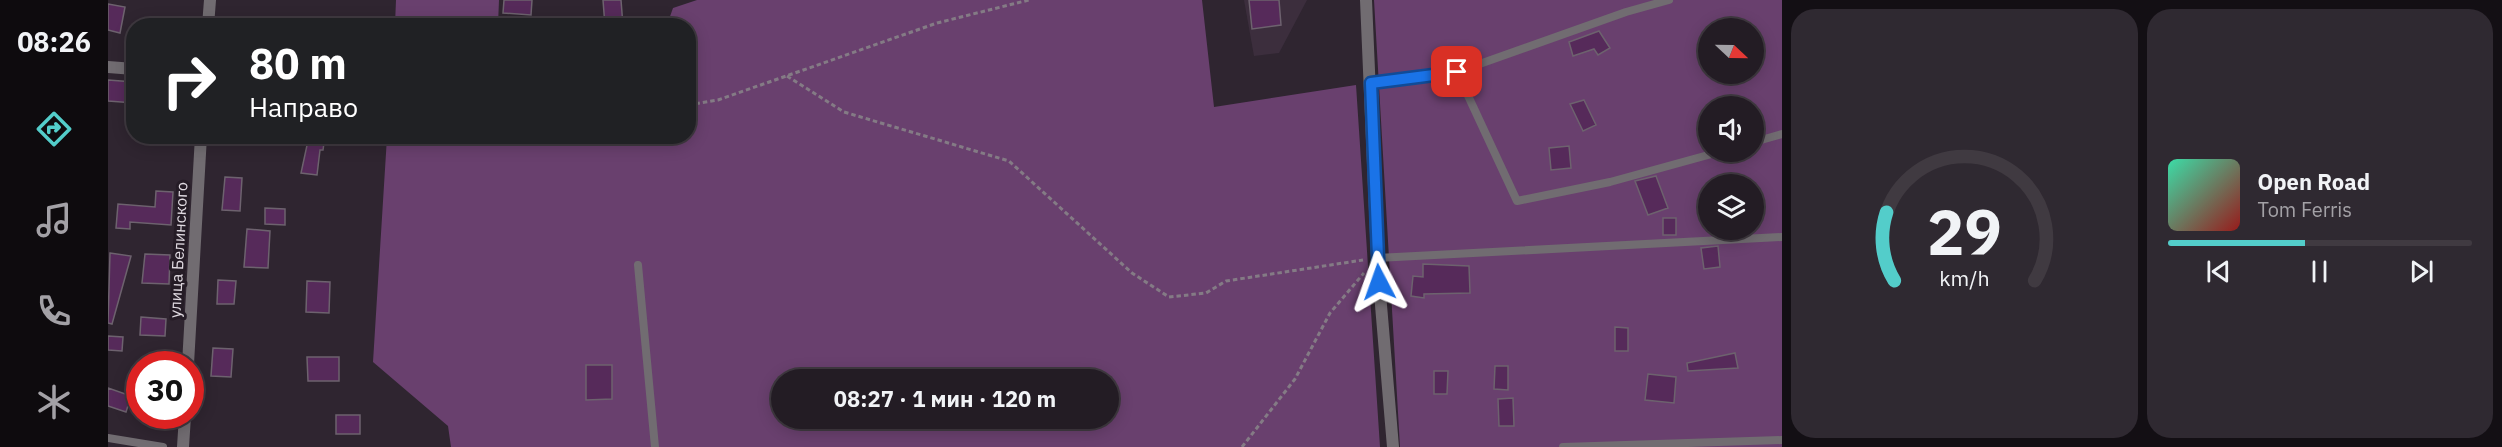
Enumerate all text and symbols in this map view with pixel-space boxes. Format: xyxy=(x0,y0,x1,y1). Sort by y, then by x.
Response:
north arrow xyxy=(1698,18,1764,84)
map controls xyxy=(1698,18,1764,240)
text: 08:26 xyxy=(17,24,91,59)
text: 80 m xyxy=(249,36,347,91)
icon: right xyxy=(150,42,228,120)
pin xyxy=(1431,46,1482,97)
icon: arrive xyxy=(1440,55,1473,88)
text: Направо xyxy=(249,89,358,124)
button: sound xyxy=(1698,96,1764,162)
icon: directions xyxy=(33,108,75,150)
text: Open Road xyxy=(2258,167,2370,196)
button: layers xyxy=(1698,174,1764,240)
street label: улица Белинского xyxy=(164,181,192,318)
text: 29 xyxy=(1927,191,2002,272)
text: Tom Ferris xyxy=(2258,196,2352,223)
icon: music xyxy=(33,199,75,241)
position arrow xyxy=(1347,250,1411,314)
icon: previous xyxy=(2202,255,2235,288)
icon: pause xyxy=(2303,255,2336,288)
icon: next xyxy=(2405,255,2438,288)
text: km/h xyxy=(1939,264,1989,292)
icon: phone xyxy=(33,290,75,332)
speed limit sign: 30 xyxy=(126,351,204,429)
icon: climate xyxy=(33,381,75,423)
text: 08:27 · 1 мин · 120 m xyxy=(834,384,1056,413)

